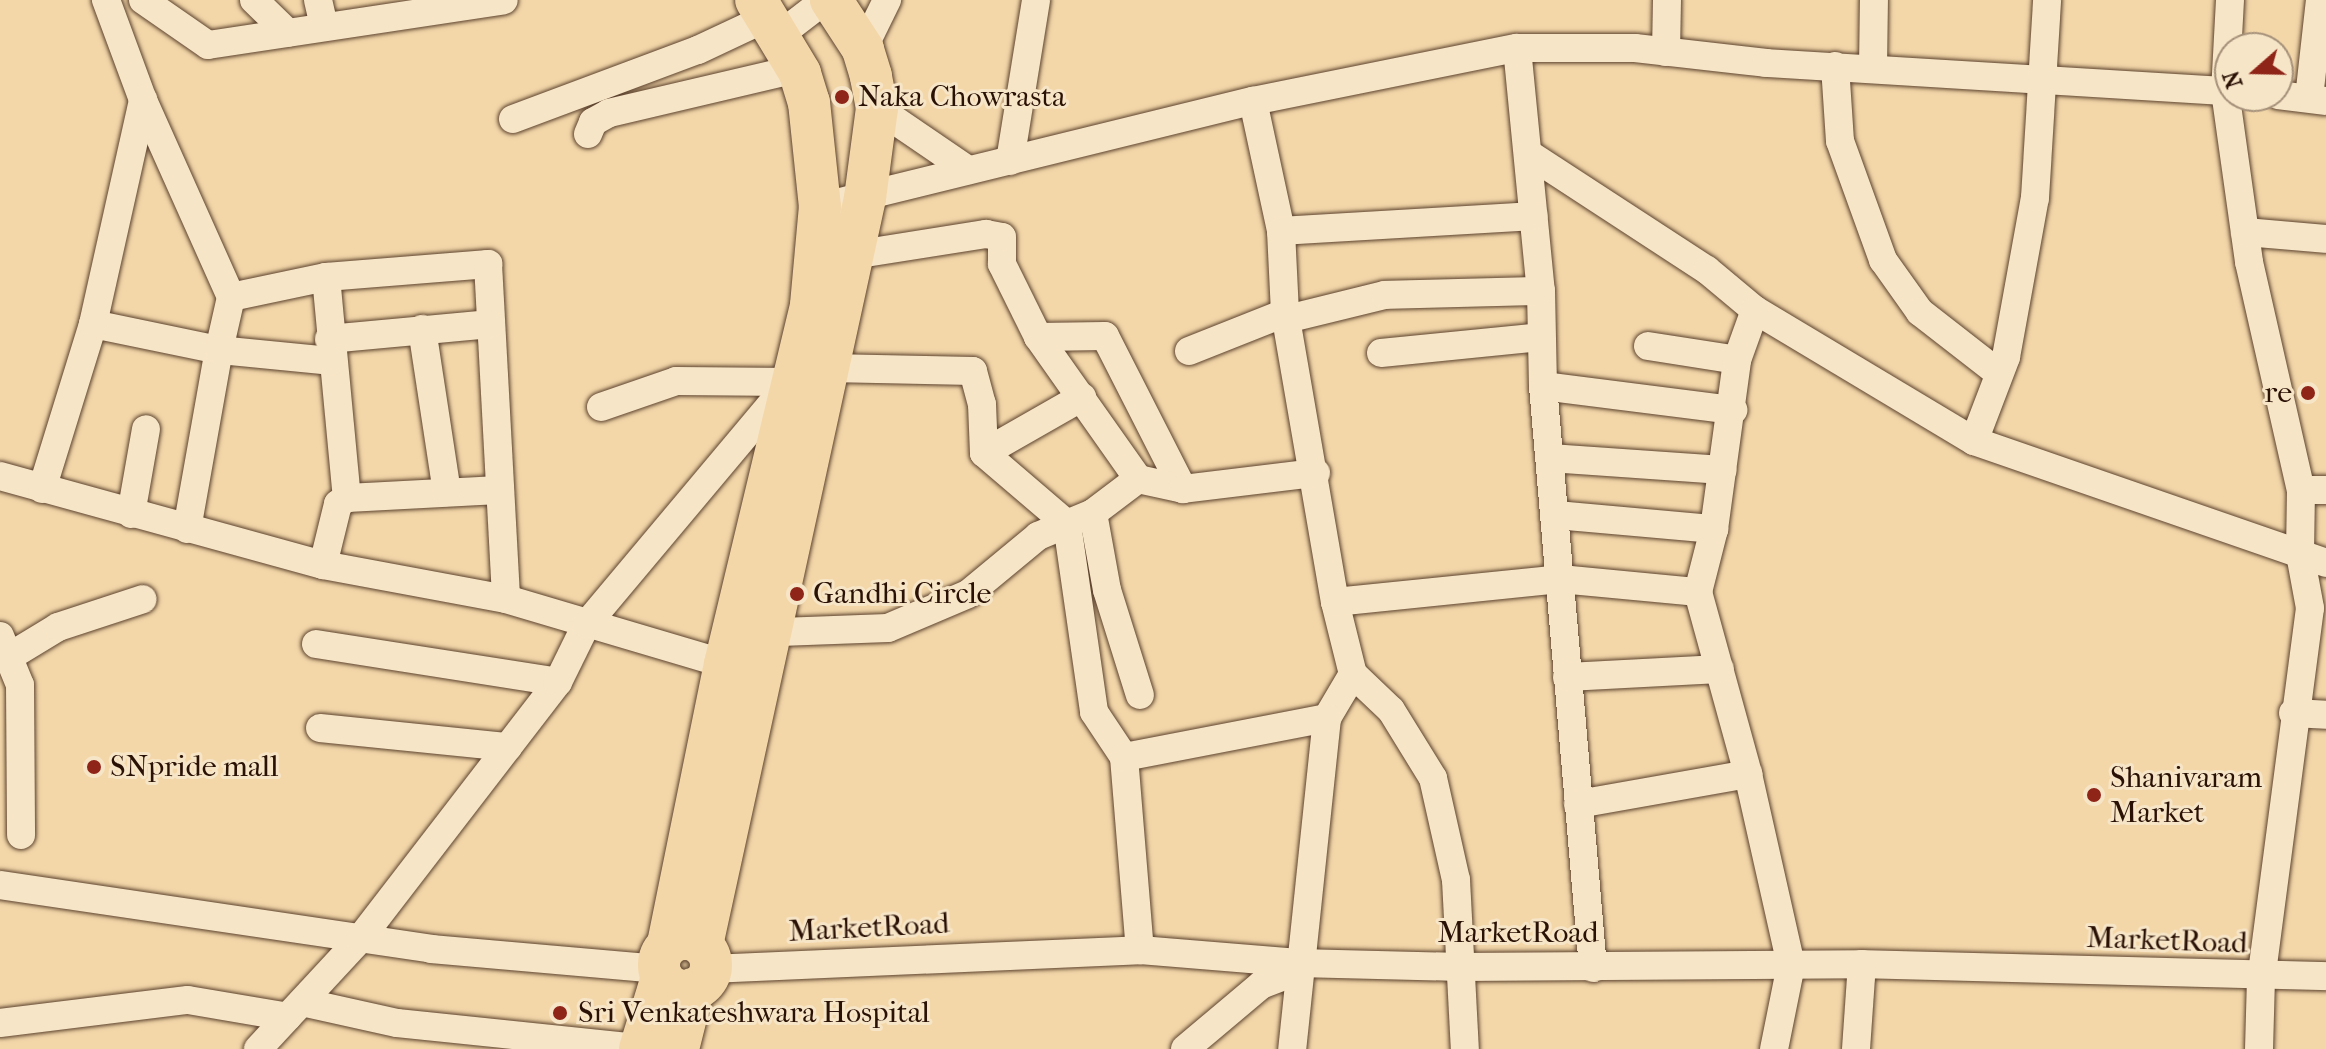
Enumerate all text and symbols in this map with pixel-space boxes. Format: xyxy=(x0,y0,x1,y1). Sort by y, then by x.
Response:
north arrow xyxy=(2214,32,2294,112)
text: N xyxy=(2218,67,2248,92)
place label: Naka Chowrasta xyxy=(858,79,1066,115)
marker: Naka Chowrasta xyxy=(833,88,851,106)
place label: re xyxy=(2265,375,2292,411)
marker: re xyxy=(2299,384,2317,402)
place label: Gandhi Circle xyxy=(813,576,991,612)
marker: Gandhi Circle xyxy=(788,585,806,603)
place label: SNpride mall xyxy=(110,749,278,785)
marker: SNpride mall xyxy=(85,758,103,776)
place label: Shanivaram Market xyxy=(2110,760,2262,830)
marker: Shanivaram Market xyxy=(2085,786,2103,804)
street label: MarketRoad xyxy=(788,906,950,950)
street label: MarketRoad xyxy=(1437,915,1599,951)
street label: MarketRoad xyxy=(2086,920,2248,962)
place label: Sri Venkateshwara Hospital xyxy=(578,995,930,1031)
marker: Sri Venkateshwara Hospital xyxy=(549,1002,571,1024)

